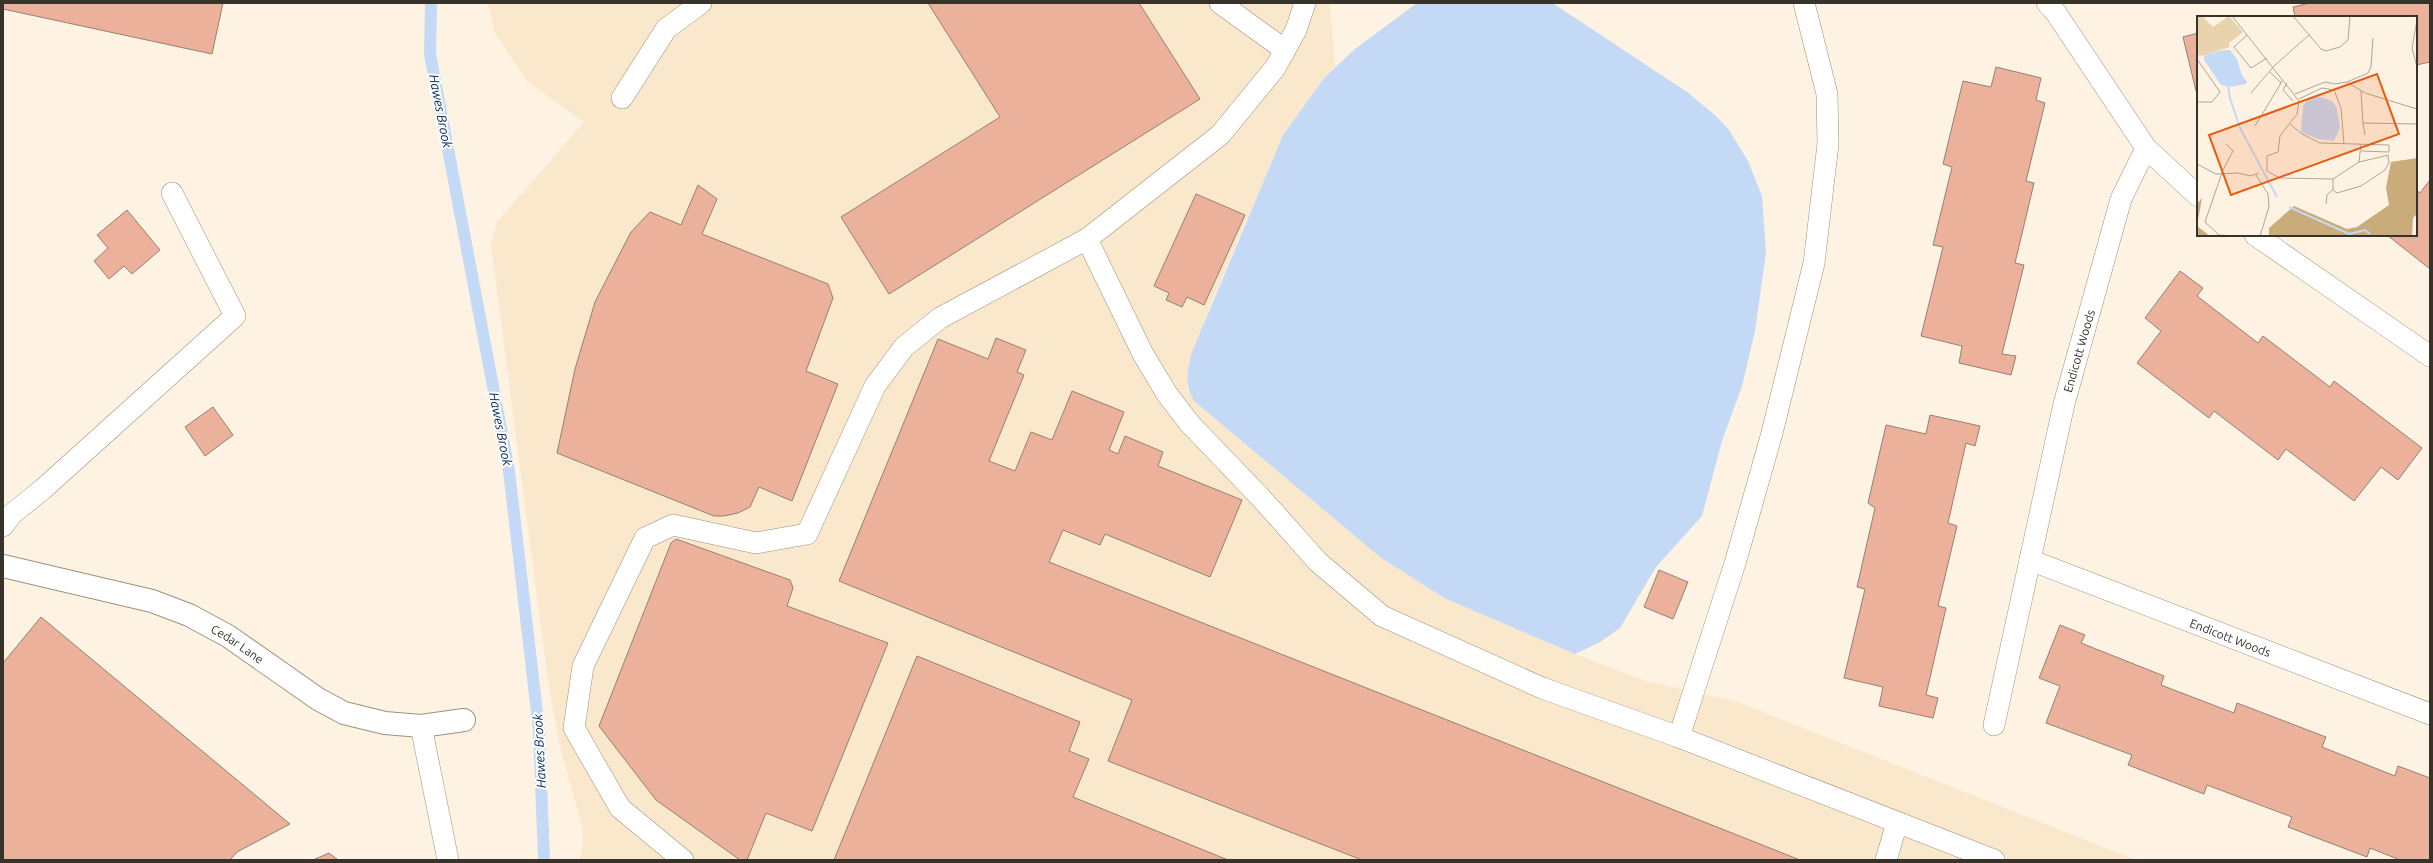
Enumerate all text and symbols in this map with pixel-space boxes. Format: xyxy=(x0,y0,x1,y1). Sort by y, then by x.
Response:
inset map xyxy=(2197,16,2417,236)
water label: Hawes Brook xyxy=(427,73,455,149)
street label: Endicott Woods xyxy=(2061,308,2097,394)
water label: Hawes Brook xyxy=(487,391,515,467)
street label: Endicott Woods xyxy=(2188,616,2273,659)
street label: Cedar Lane xyxy=(209,622,266,666)
water label: Hawes Brook xyxy=(530,713,548,789)

